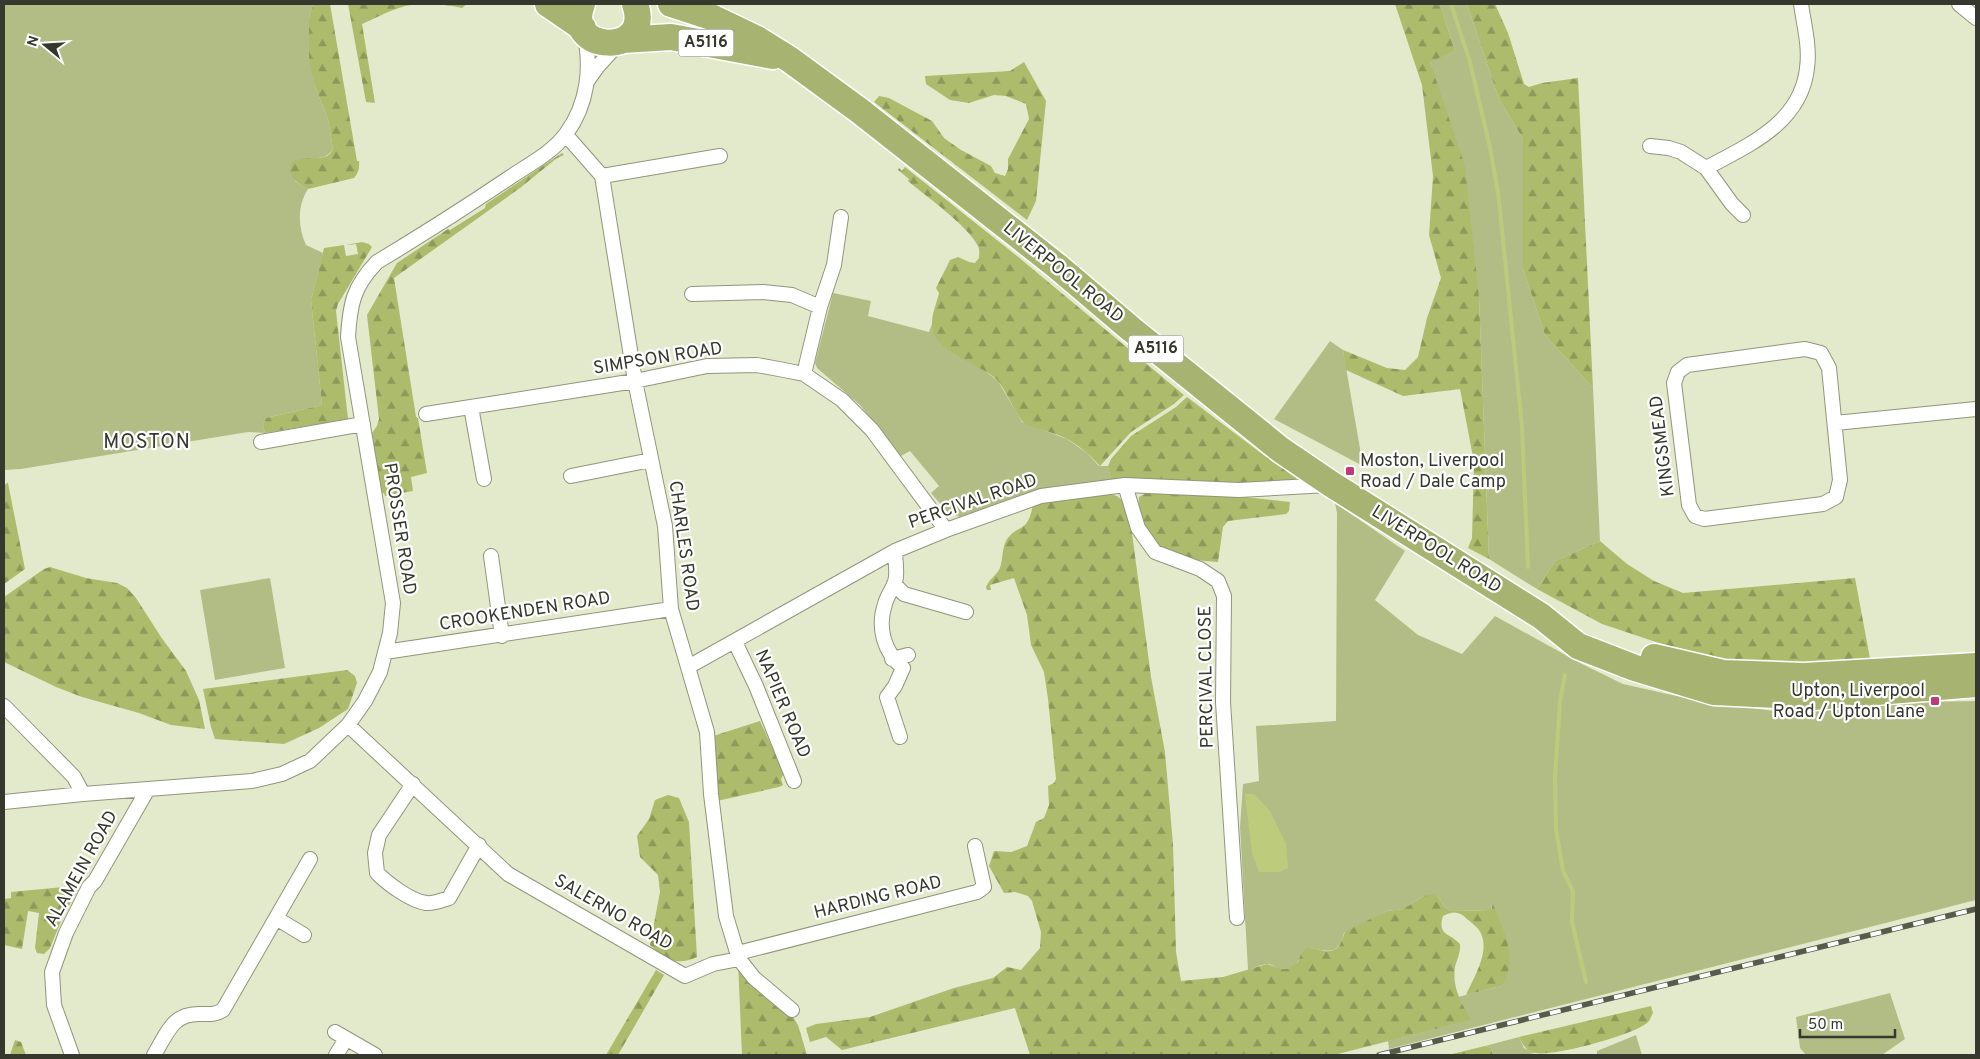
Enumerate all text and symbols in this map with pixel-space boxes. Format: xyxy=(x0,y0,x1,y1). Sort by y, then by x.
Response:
north arrow xyxy=(20,20,70,70)
road number: A5116 xyxy=(678,29,734,56)
text: N xyxy=(24,34,44,49)
street label: LIVERPOOL ROAD xyxy=(998,217,1128,329)
road number: A5116 xyxy=(1128,336,1184,362)
street label: SIMPSON ROAD xyxy=(592,337,724,381)
street label: KINGSMEAD xyxy=(1645,394,1681,498)
district label: MOSTON xyxy=(103,430,191,456)
place label: Moston, Liverpool Road / Dale Camp xyxy=(1360,450,1506,494)
street label: PROSSER ROAD xyxy=(377,461,421,597)
marker: Moston, Liverpool Road / Dale Camp xyxy=(1344,465,1356,477)
street label: PERCIVAL ROAD xyxy=(906,469,1040,535)
street label: CHARLES ROAD xyxy=(662,479,704,613)
street label: LIVERPOOL ROAD xyxy=(1367,501,1505,599)
street label: CROOKENDEN ROAD xyxy=(438,587,612,637)
street label: PERCIVAL CLOSE xyxy=(1194,606,1220,748)
street label: NAPIER ROAD xyxy=(749,646,815,762)
place label: Upton, Liverpool Road / Upton Lane xyxy=(1773,680,1925,724)
marker: Upton, Liverpool Road / Upton Lane xyxy=(1929,695,1941,707)
street label: ALAMEIN ROAD xyxy=(41,807,123,931)
street label: SALERNO ROAD xyxy=(550,870,676,956)
street label: HARDING ROAD xyxy=(812,871,944,925)
scale bar xyxy=(1800,1006,1895,1038)
text: 50 m xyxy=(1808,1016,1843,1035)

